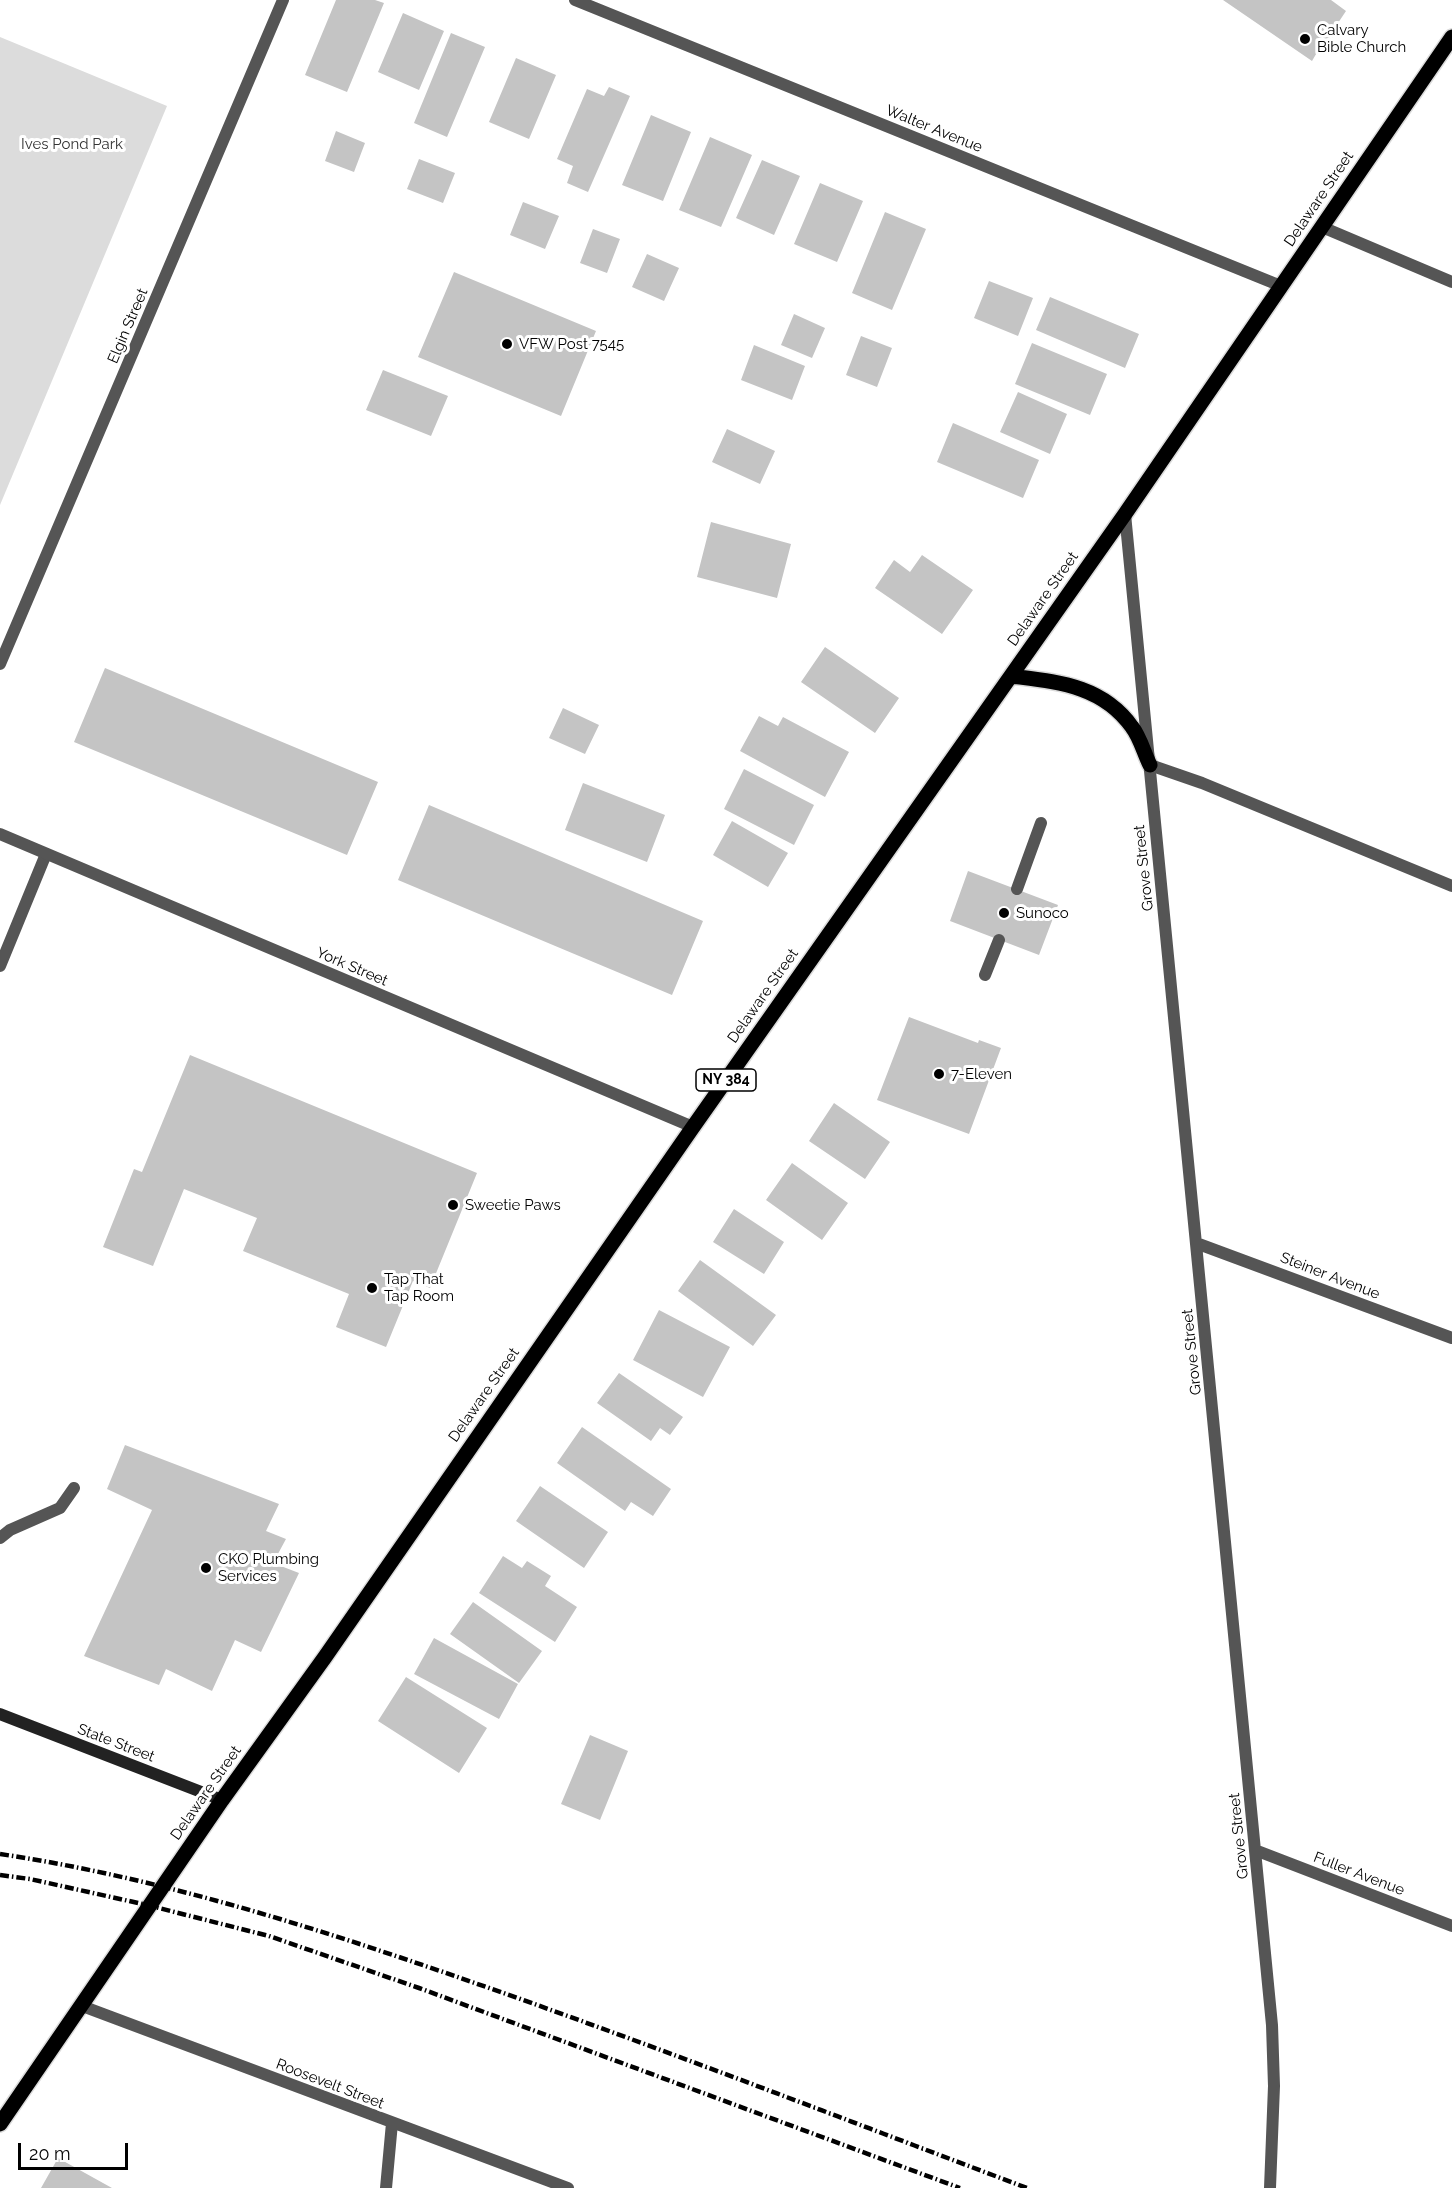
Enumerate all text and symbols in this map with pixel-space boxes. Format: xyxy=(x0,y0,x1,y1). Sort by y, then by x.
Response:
place label: Calvary Bible Church xyxy=(1317,21,1406,56)
marker: Calvary Bible Church xyxy=(1298,32,1312,46)
street label: Walter Avenue xyxy=(883,101,985,157)
park label: Ives Pond Park xyxy=(21,135,123,153)
street label: Delaware Street xyxy=(1281,148,1357,250)
street label: Elgin Street xyxy=(104,286,152,366)
place label: VFW Post 7545 xyxy=(519,335,624,353)
marker: VFW Post 7545 xyxy=(500,337,514,351)
street label: Delaware Street xyxy=(1004,548,1082,650)
street label: Grove Street xyxy=(1131,824,1157,912)
place label: Sunoco xyxy=(1016,904,1069,922)
marker: Sunoco xyxy=(997,906,1011,920)
street label: York Street xyxy=(314,944,390,990)
street label: Delaware Street xyxy=(724,945,802,1047)
place label: 7-Eleven xyxy=(951,1065,1012,1083)
marker: 7-Eleven xyxy=(932,1067,946,1081)
road number: NY 384 xyxy=(696,1069,756,1091)
place label: Sweetie Paws xyxy=(465,1196,561,1214)
marker: Sweetie Paws xyxy=(446,1198,460,1212)
street label: Steiner Avenue xyxy=(1278,1249,1382,1303)
place label: Tap That Tap Room xyxy=(384,1270,454,1305)
marker: Tap That Tap Room xyxy=(365,1281,379,1295)
street label: Grove Street xyxy=(1179,1308,1205,1396)
street label: Delaware Street xyxy=(445,1344,523,1446)
place label: CKO Plumbing Services xyxy=(218,1550,319,1585)
marker: CKO Plumbing Services xyxy=(199,1561,213,1575)
street label: State Street xyxy=(75,1720,157,1766)
street label: Delaware Street xyxy=(167,1742,245,1844)
street label: Grove Street xyxy=(1226,1792,1252,1880)
street label: Fuller Avenue xyxy=(1311,1848,1407,1900)
street label: Roosevelt Street xyxy=(273,2055,387,2113)
scale bar xyxy=(21,2131,130,2169)
text: 20 m xyxy=(29,2143,71,2164)

